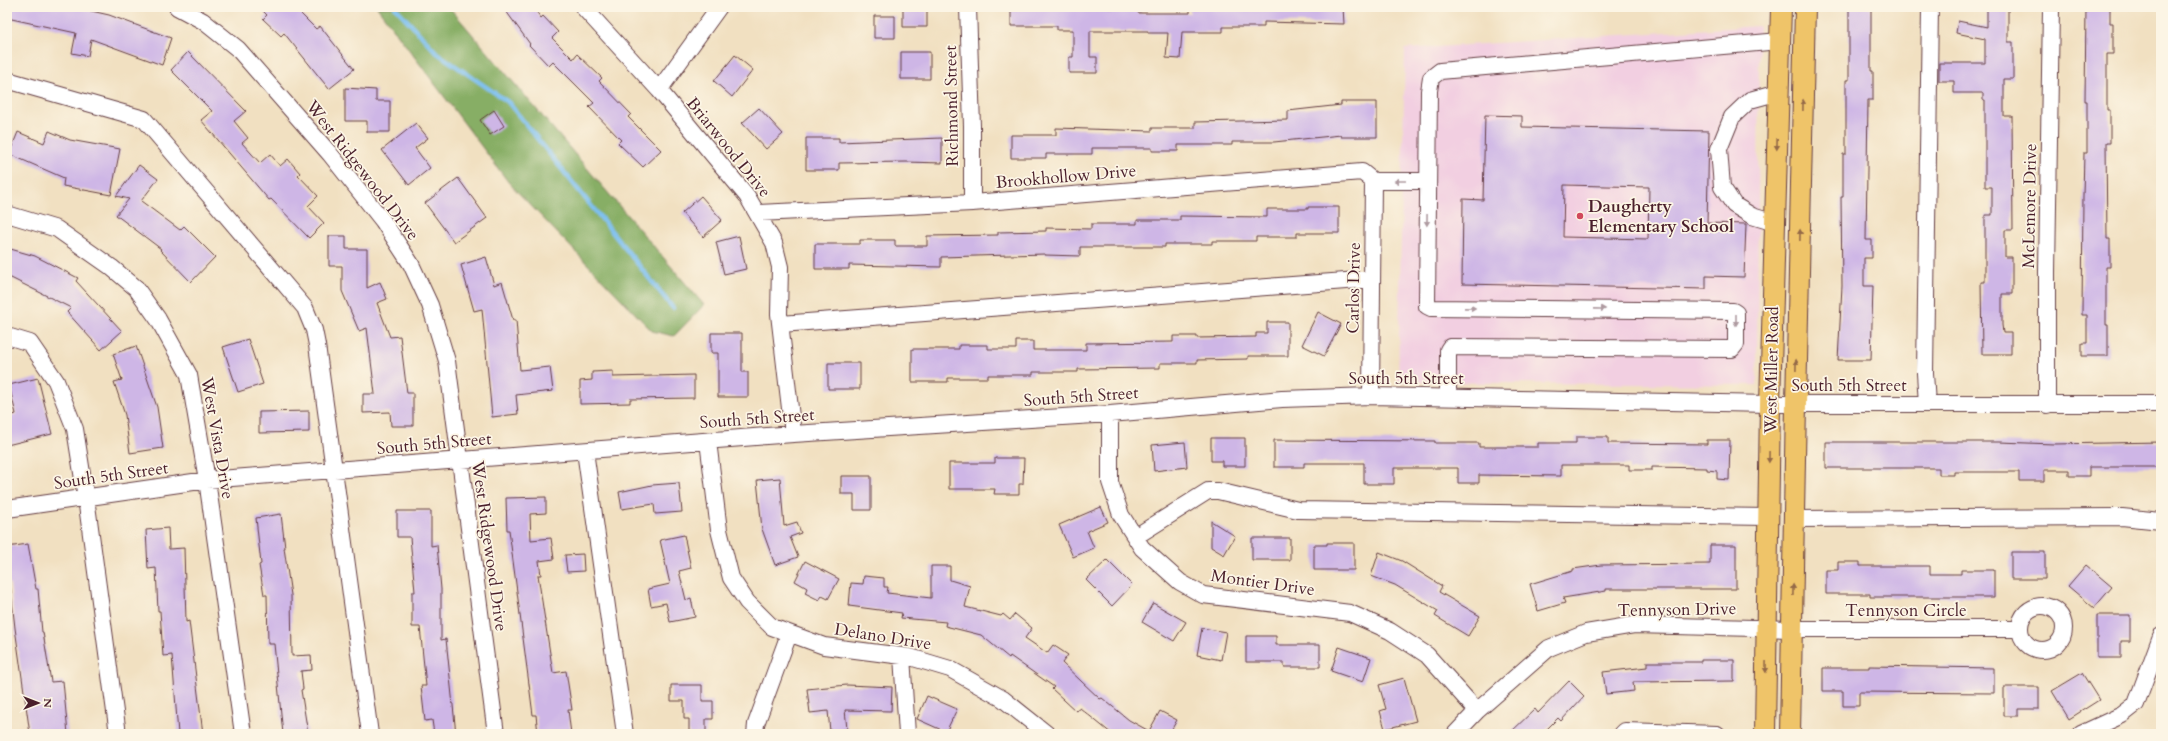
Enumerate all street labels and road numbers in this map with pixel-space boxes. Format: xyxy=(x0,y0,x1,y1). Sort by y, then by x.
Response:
street label: Richmond Street xyxy=(939,44,964,167)
street label: Briarwood Drive xyxy=(681,92,776,202)
street label: West Ridgewood Drive xyxy=(300,95,425,245)
street label: McLemore Drive xyxy=(2017,143,2042,269)
street label: Brookhollow Drive xyxy=(995,159,1137,194)
street label: Carlos Drive xyxy=(1341,242,1366,334)
street label: West Miller Road xyxy=(1759,306,1784,435)
street label: South 5th Street xyxy=(1348,367,1464,390)
street label: West Vista Drive xyxy=(195,374,240,501)
street label: South 5th Street xyxy=(1791,374,1907,397)
street label: South 5th Street xyxy=(1023,381,1140,412)
street label: South 5th Street xyxy=(699,403,816,434)
street label: South 5th Street xyxy=(376,427,493,460)
street label: South 5th Street xyxy=(52,456,170,495)
street label: West Ridgewood Drive xyxy=(466,458,513,633)
street label: Montier Drive xyxy=(1210,564,1316,601)
street label: Tennyson Drive xyxy=(1617,597,1737,622)
street label: Tennyson Circle xyxy=(1845,599,1967,622)
street label: Delano Drive xyxy=(833,617,933,655)

